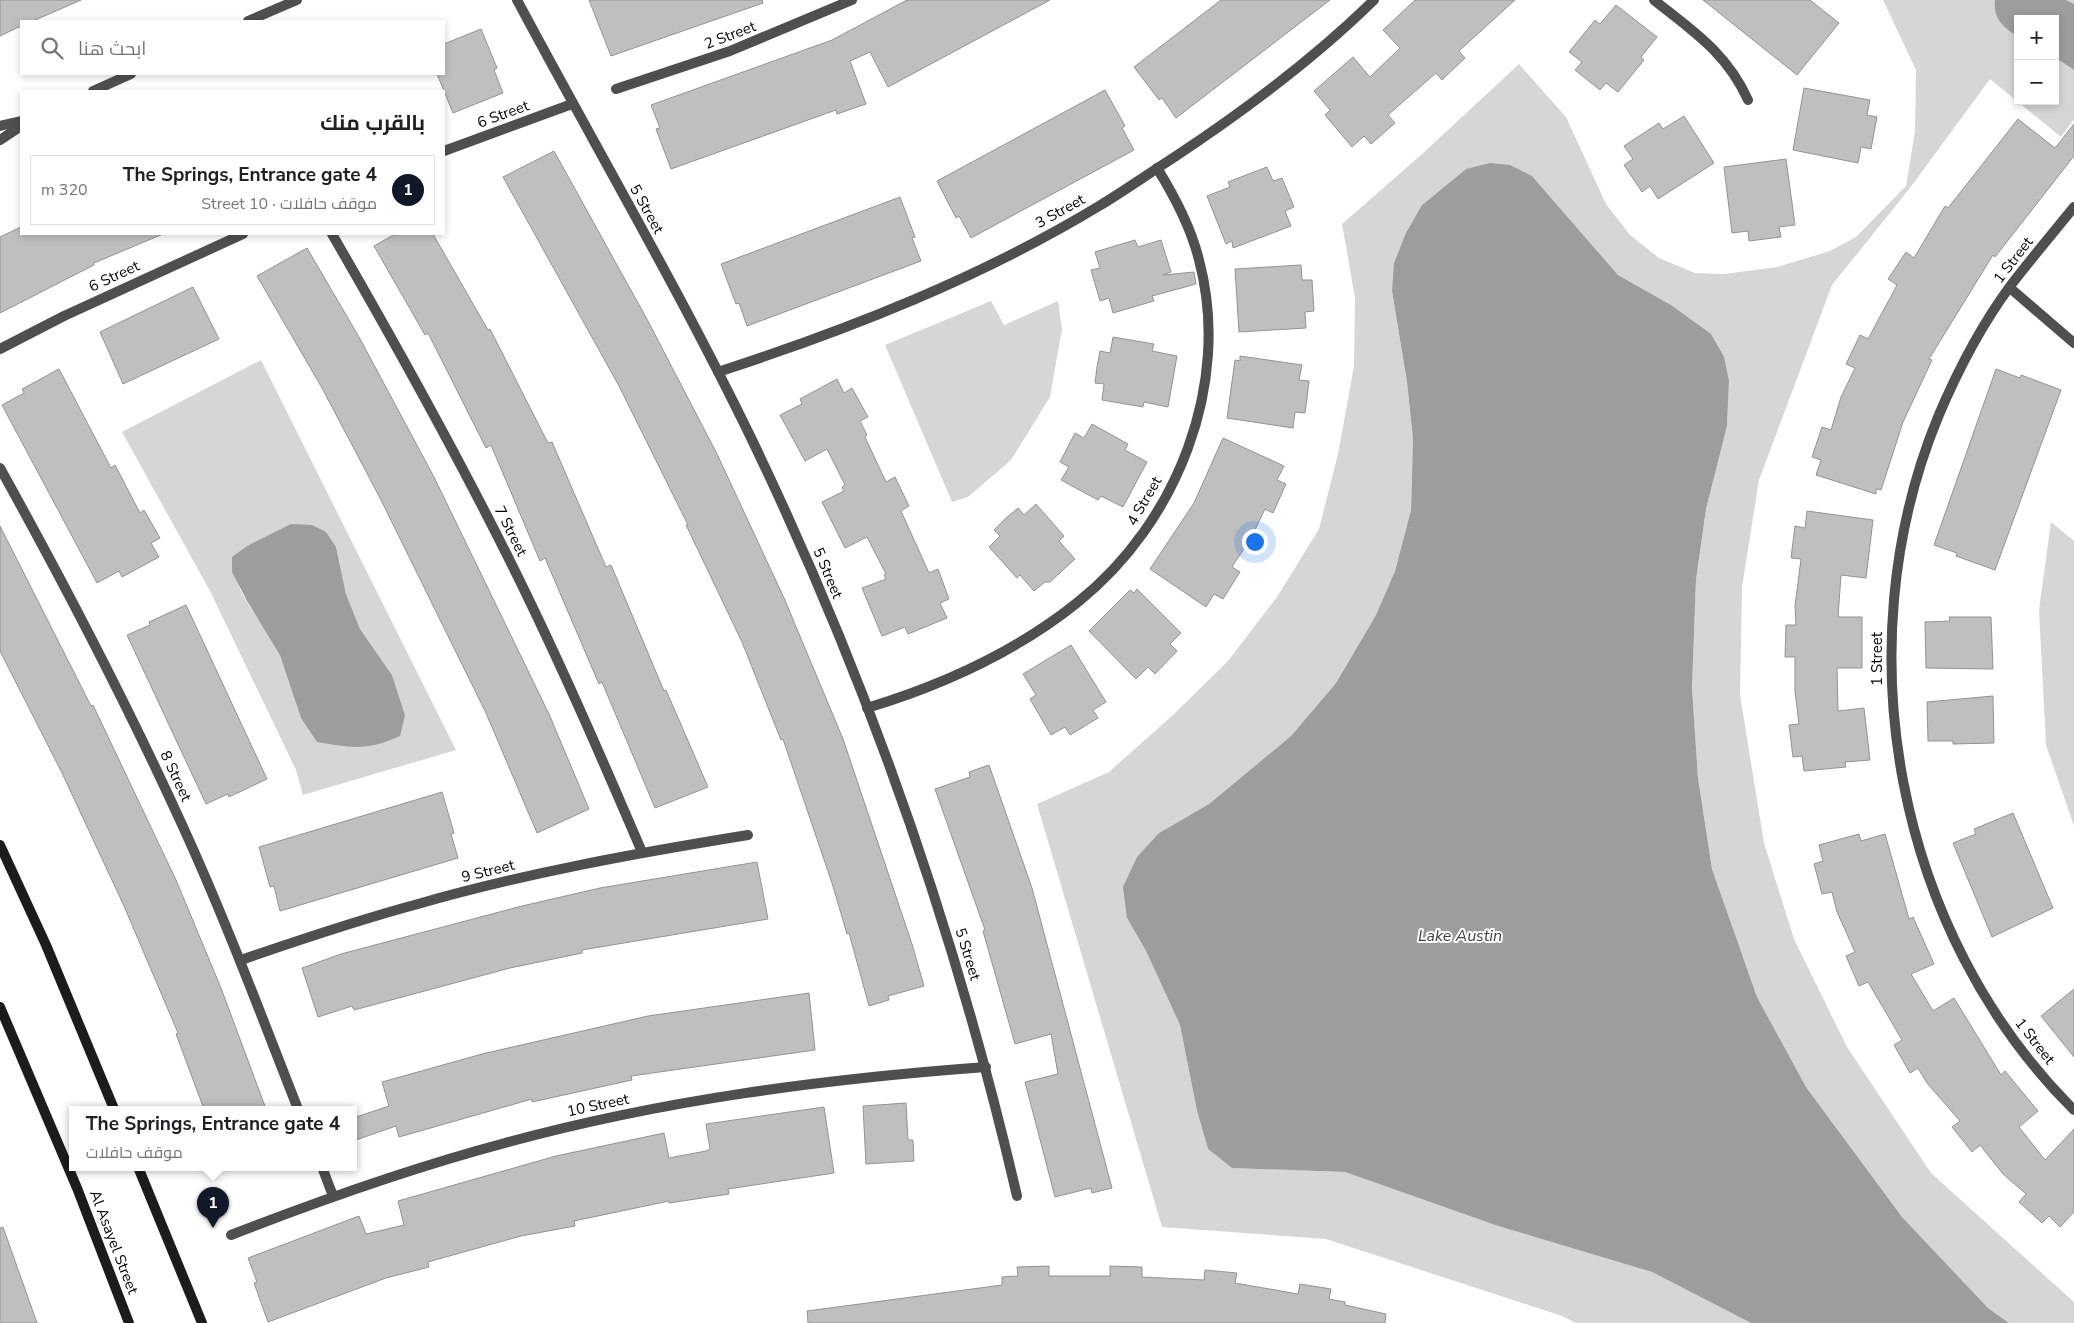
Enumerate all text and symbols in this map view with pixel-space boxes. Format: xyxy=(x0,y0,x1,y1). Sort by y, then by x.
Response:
map controls xyxy=(2014,15,2059,105)
button: + xyxy=(2014,15,2059,60)
street label: 2 Street xyxy=(701,16,759,54)
search box xyxy=(20,20,445,75)
icon: search xyxy=(38,34,66,62)
text: ابحث هنا xyxy=(78,36,146,62)
button: − xyxy=(2014,60,2059,105)
street label: 6 Street xyxy=(474,95,532,133)
text: بالقرب منك xyxy=(320,109,425,137)
text: The Springs, Entrance gate 4 xyxy=(123,162,377,188)
text: 320 m xyxy=(41,179,88,201)
text: 1 xyxy=(403,179,413,201)
street label: 5 Street xyxy=(625,181,669,238)
street label: 3 Street xyxy=(1032,189,1089,233)
text: موقف حافلات · 10 Street xyxy=(201,193,377,215)
street label: 1 Street xyxy=(1989,232,2038,287)
street label: 6 Street xyxy=(85,255,143,296)
street label: 4 Street xyxy=(1122,472,1166,529)
street label: 7 Street xyxy=(490,503,532,560)
your location xyxy=(1242,529,1268,555)
street label: 5 Street xyxy=(808,544,848,602)
street label: 1 Street xyxy=(1867,631,1887,686)
street label: 8 Street xyxy=(156,747,197,805)
street label: 9 Street xyxy=(459,855,517,887)
street label: 5 Street xyxy=(951,925,986,983)
water label: Lake Austin xyxy=(1418,925,1502,947)
street label: 1 Street xyxy=(2011,1014,2060,1069)
street label: 10 Street xyxy=(565,1089,632,1121)
popup xyxy=(69,1106,357,1171)
text: The Springs, Entrance gate 4 xyxy=(86,1111,340,1137)
text: موقف حافلات xyxy=(86,1142,183,1164)
street label: Al Asayel Street xyxy=(85,1187,143,1298)
pin: 1 xyxy=(197,1187,229,1228)

